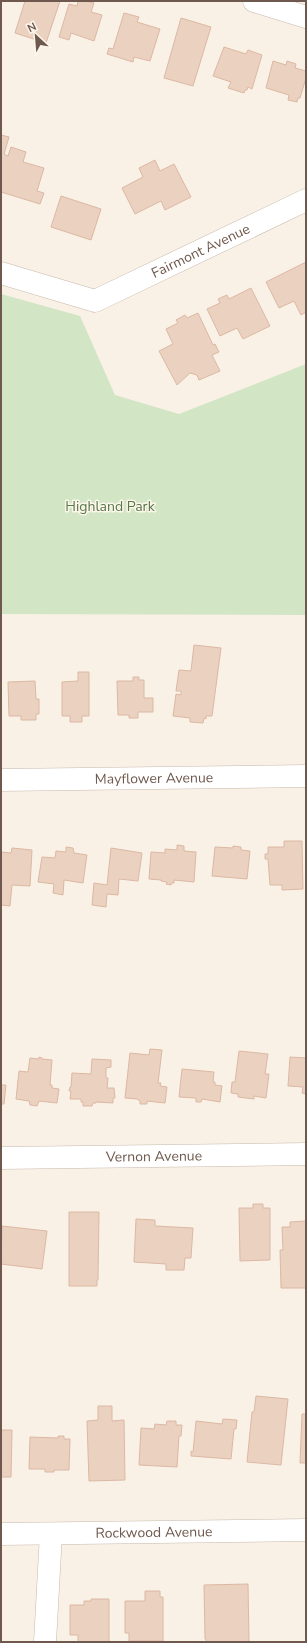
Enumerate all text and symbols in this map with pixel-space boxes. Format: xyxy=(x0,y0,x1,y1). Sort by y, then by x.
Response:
north arrow xyxy=(16,16,56,56)
text: N xyxy=(25,19,39,36)
street label: Fairmont Avenue xyxy=(148,219,253,282)
park label: Highland Park xyxy=(65,497,156,516)
street label: Mayflower Avenue xyxy=(95,768,213,788)
street label: Vernon Avenue xyxy=(105,1146,202,1166)
street label: Rockwood Avenue xyxy=(95,1522,213,1542)

